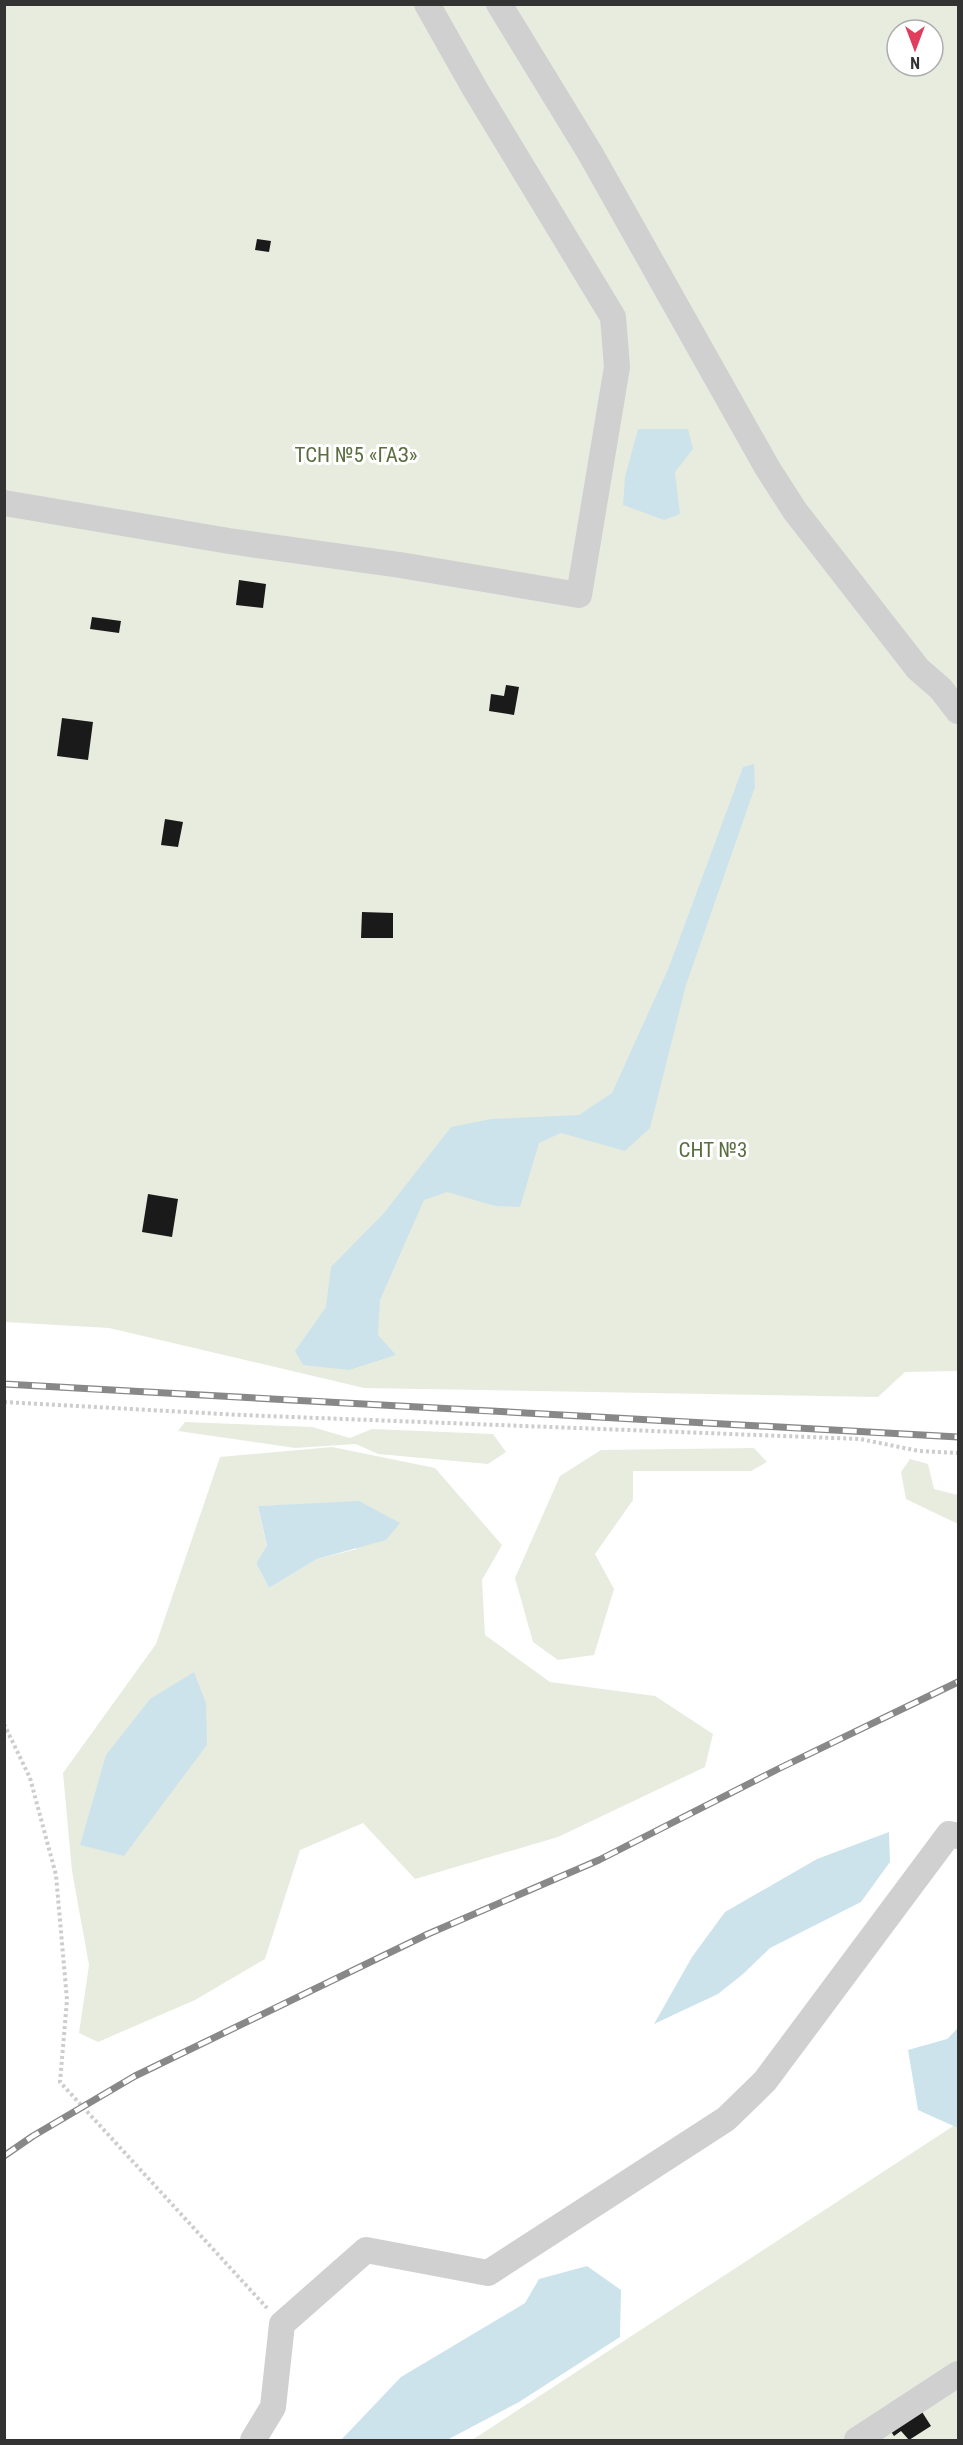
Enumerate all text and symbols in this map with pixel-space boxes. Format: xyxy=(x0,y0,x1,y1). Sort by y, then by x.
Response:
north arrow xyxy=(885,18,945,78)
text: N xyxy=(910,53,920,72)
park label: ТСН №5 «ГАЗ» xyxy=(295,443,418,467)
park label: СНТ №3 xyxy=(679,1138,747,1162)

